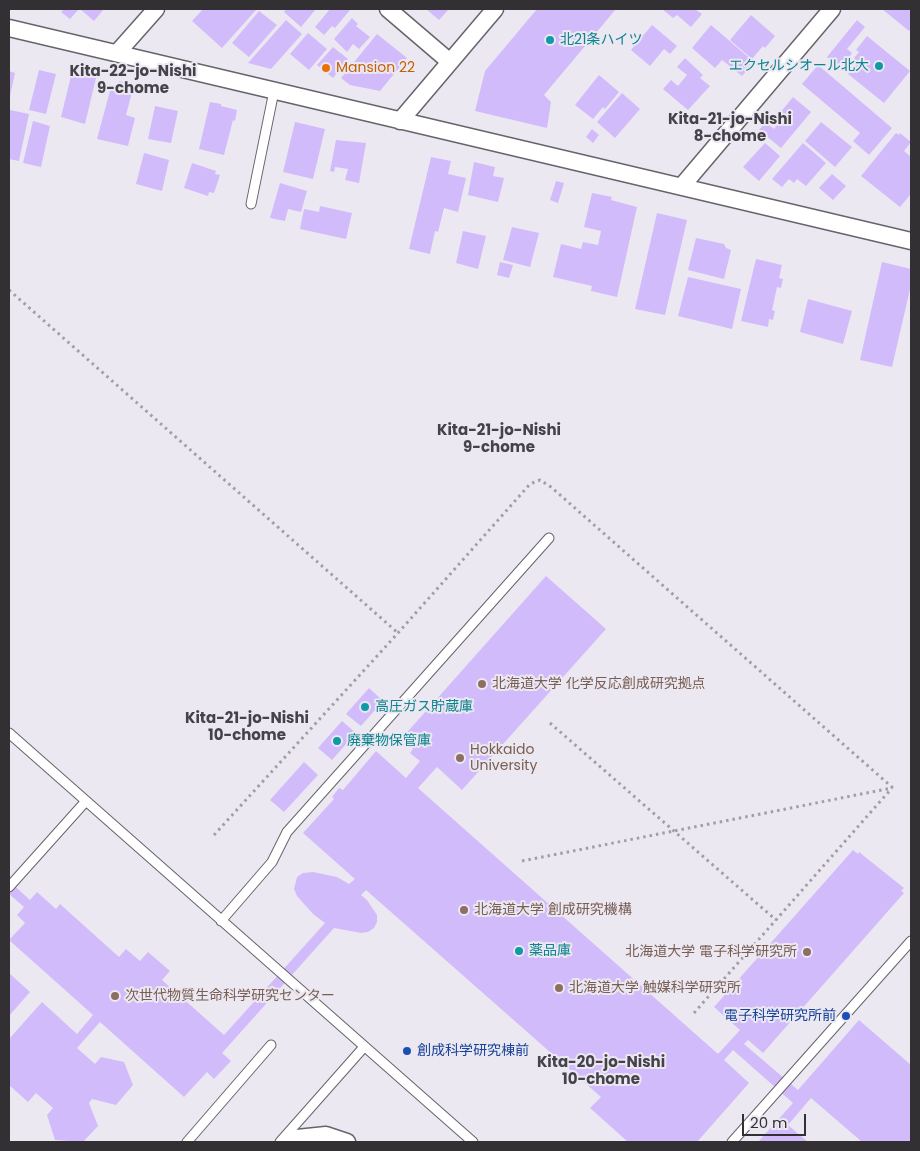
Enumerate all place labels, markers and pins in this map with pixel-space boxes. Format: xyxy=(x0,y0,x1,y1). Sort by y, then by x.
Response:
place label: 北21条ハイツ xyxy=(560,32,643,48)
marker: 北21条ハイツ xyxy=(544,34,556,46)
place label: エクセルシオール北大 xyxy=(729,58,869,74)
place label: Mansion 22 xyxy=(336,60,415,76)
marker: エクセルシオール北大 xyxy=(873,60,885,72)
marker: Mansion 22 xyxy=(320,62,332,74)
place label: 北海道大学 化学反応創成研究拠点 xyxy=(492,676,706,692)
marker: 北海道大学 化学反応創成研究拠点 xyxy=(476,678,488,690)
place label: 高圧ガス貯蔵庫 xyxy=(375,699,473,715)
marker: 高圧ガス貯蔵庫 xyxy=(359,701,371,713)
place label: 廃棄物保管庫 xyxy=(347,733,431,749)
marker: 廃棄物保管庫 xyxy=(331,735,343,747)
place label: Hokkaido University xyxy=(470,742,537,774)
marker: Hokkaido University xyxy=(454,752,466,764)
place label: 北海道大学 創成研究機構 xyxy=(474,902,632,918)
marker: 北海道大学 創成研究機構 xyxy=(458,904,470,916)
place label: 薬品庫 xyxy=(529,943,571,959)
place label: 北海道大学 電子科学研究所 xyxy=(625,944,797,960)
marker: 薬品庫 xyxy=(513,945,525,957)
marker: 北海道大学 電子科学研究所 xyxy=(801,946,813,958)
place label: 北海道大学 触媒科学研究所 xyxy=(569,980,741,996)
marker: 北海道大学 触媒科学研究所 xyxy=(553,982,565,994)
place label: 次世代物質生命科学研究センター xyxy=(125,988,335,1004)
marker: 次世代物質生命科学研究センター xyxy=(109,990,121,1002)
place label: 電子科学研究所前 xyxy=(724,1008,836,1024)
marker: 電子科学研究所前 xyxy=(840,1010,852,1022)
place label: 創成科学研究棟前 xyxy=(417,1043,529,1059)
marker: 創成科学研究棟前 xyxy=(401,1045,413,1057)

